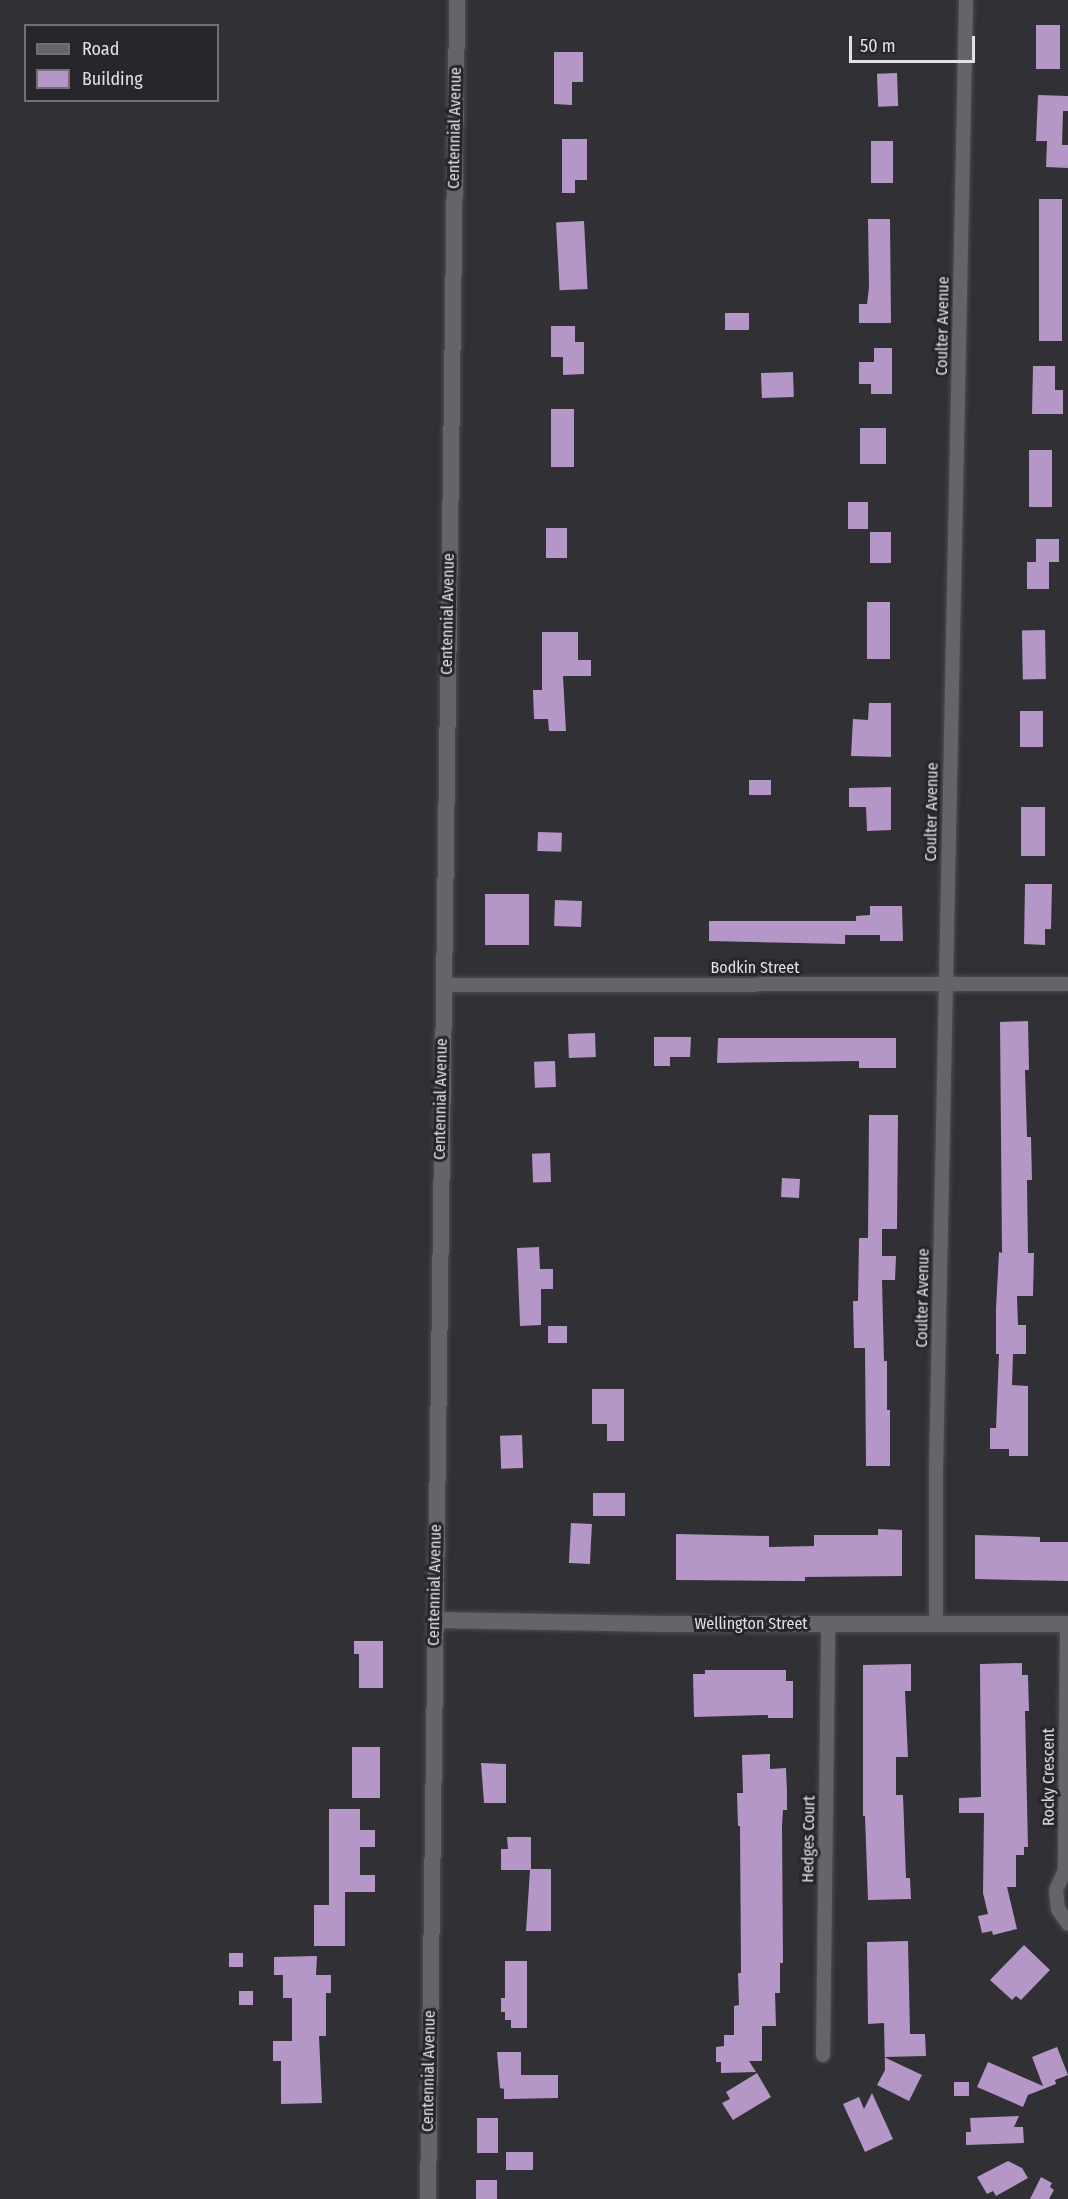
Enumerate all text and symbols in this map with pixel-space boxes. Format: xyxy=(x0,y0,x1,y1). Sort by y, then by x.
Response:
legend xyxy=(24,24,219,102)
scale bar xyxy=(852,24,978,62)
text: 50 m xyxy=(860,35,896,57)
text: Road xyxy=(82,38,119,60)
street label: Centennial Avenue xyxy=(444,67,466,189)
text: Building xyxy=(82,68,143,90)
street label: Coulter Avenue xyxy=(933,276,953,376)
street label: Centennial Avenue xyxy=(437,553,459,675)
street label: Coulter Avenue xyxy=(922,762,942,862)
street label: Bodkin Street xyxy=(711,958,799,978)
street label: Centennial Avenue xyxy=(430,1038,452,1160)
street label: Coulter Avenue xyxy=(913,1248,933,1348)
street label: Centennial Avenue xyxy=(424,1524,446,1646)
street label: Wellington Street xyxy=(694,1614,808,1634)
street label: Rocky Crescent xyxy=(1039,1728,1059,1826)
street label: Hedges Court xyxy=(799,1795,819,1883)
street label: Centennial Avenue xyxy=(418,2010,440,2132)

